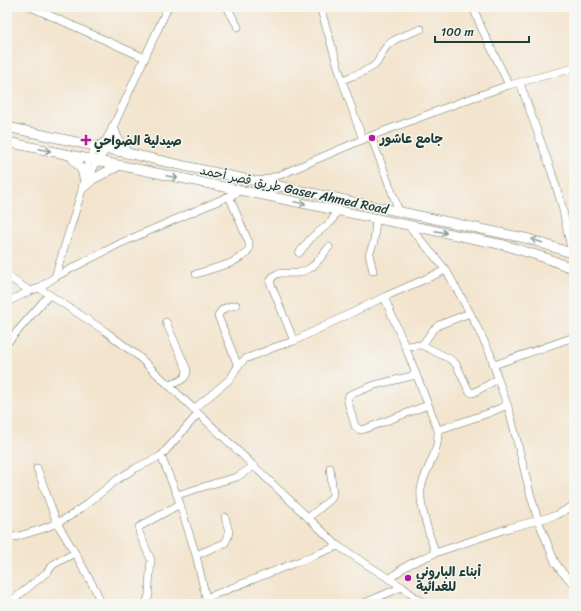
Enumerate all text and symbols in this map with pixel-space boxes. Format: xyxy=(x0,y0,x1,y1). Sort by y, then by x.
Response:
scale bar xyxy=(435,18,529,44)
text: 100 m xyxy=(441,21,474,43)
place label: جامع عاشور xyxy=(379,127,443,150)
place label: صيدلية الضواحي xyxy=(94,129,182,153)
marker: جامع عاشور xyxy=(367,133,377,143)
marker: صيدلية الضواحي xyxy=(81,135,91,145)
one-way arrow xyxy=(38,146,51,154)
street label: طريق قصر أحمد Gaser Ahmed Road xyxy=(197,158,392,221)
one-way arrow xyxy=(166,173,179,181)
one-way arrow xyxy=(293,199,306,207)
one-way arrow xyxy=(434,228,447,236)
one-way arrow xyxy=(531,237,543,245)
place label: أبناء البارونى للغدائية xyxy=(416,560,481,598)
marker: أبناء البارونى للغدائية xyxy=(403,573,413,583)

